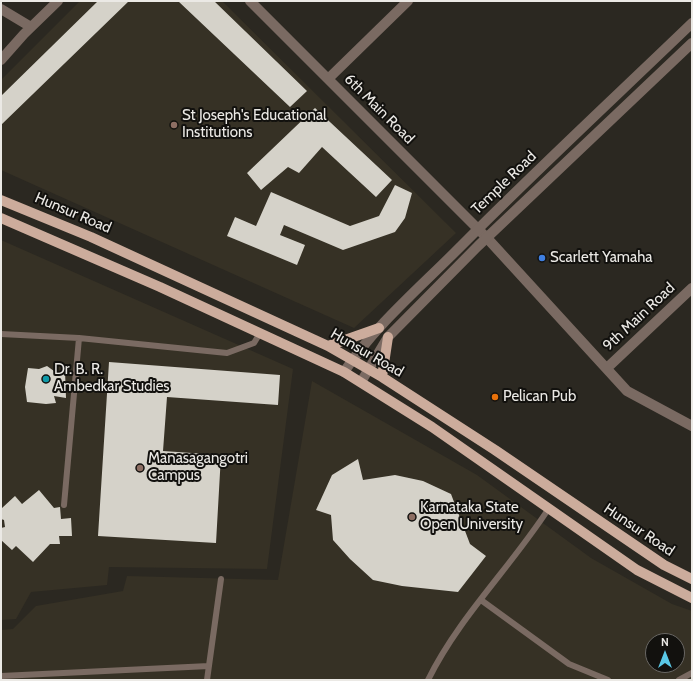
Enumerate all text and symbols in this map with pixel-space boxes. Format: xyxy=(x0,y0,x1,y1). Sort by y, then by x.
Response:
street label: 6th Main Road xyxy=(340,70,418,148)
place label: St Joseph's Educational Institutions xyxy=(182,107,327,142)
marker: St Joseph's Educational Institutions xyxy=(169,120,179,130)
street label: Temple Road xyxy=(468,148,540,218)
street label: Hunsur Road xyxy=(32,189,114,237)
place label: Scarlett Yamaha xyxy=(550,249,653,267)
marker: Scarlett Yamaha xyxy=(537,253,547,263)
street label: 9th Main Road xyxy=(599,279,679,355)
street label: Hunsur Road xyxy=(327,325,407,381)
place label: Dr. B. R. Ambedkar Studies xyxy=(54,361,170,396)
marker: Dr. B. R. Ambedkar Studies xyxy=(41,374,51,384)
place label: Pelican Pub xyxy=(503,388,576,406)
marker: Pelican Pub xyxy=(490,392,500,402)
place label: Manasagangotri Campus xyxy=(148,450,248,485)
marker: Manasagangotri Campus xyxy=(135,463,145,473)
place label: Karnataka State Open University xyxy=(420,499,523,534)
street label: Hunsur Road xyxy=(600,500,678,560)
marker: Karnataka State Open University xyxy=(407,512,417,522)
north arrow xyxy=(645,633,685,673)
text: N xyxy=(661,635,669,649)

